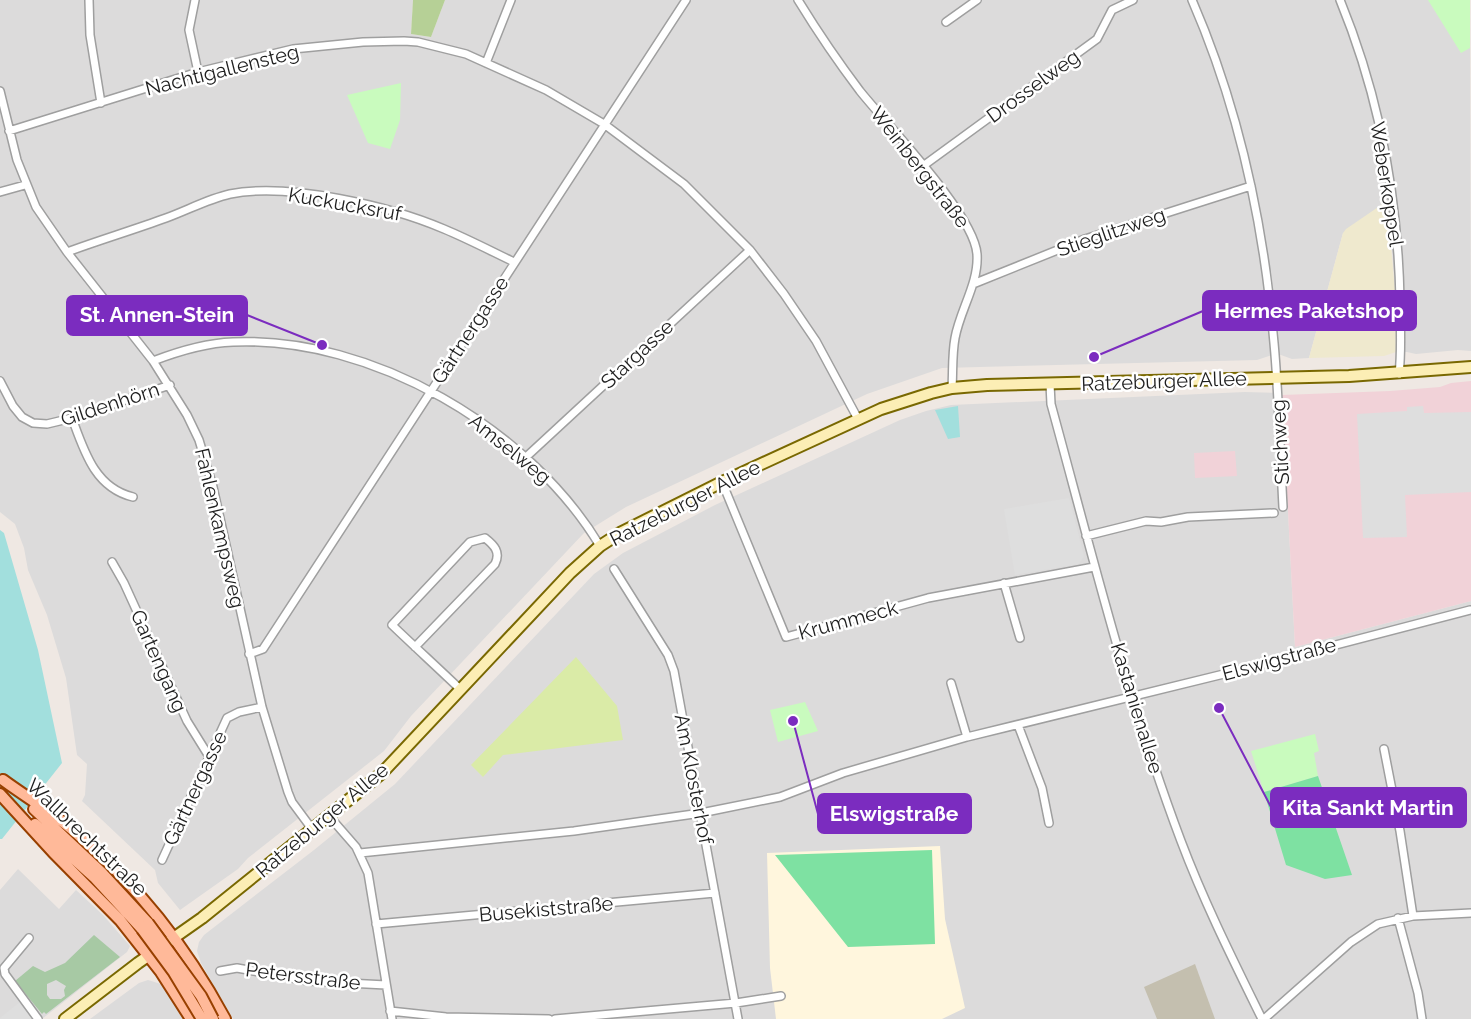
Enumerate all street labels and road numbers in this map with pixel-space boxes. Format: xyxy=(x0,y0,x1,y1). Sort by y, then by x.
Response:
street label: Nachtigallensteg xyxy=(143,39,301,101)
street label: Drosselweg xyxy=(982,44,1084,128)
street label: Weinbergstraße xyxy=(865,101,975,233)
street label: Weberkoppel xyxy=(1365,120,1409,249)
street label: Kuckucksruf xyxy=(286,182,405,226)
street label: Stieglitzweg xyxy=(1053,202,1169,262)
street label: Gärtnergasse xyxy=(426,272,514,388)
street label: Stargasse xyxy=(596,314,679,394)
street label: Ratzeburger Allee xyxy=(1081,366,1248,396)
street label: Gildenhörn xyxy=(58,377,162,431)
street label: Stichweg xyxy=(1266,399,1294,485)
street label: Amselweg xyxy=(464,409,556,489)
street label: Fahlenkampsweg xyxy=(190,446,250,610)
street label: Ratzeburger Allee xyxy=(606,455,765,551)
street label: Krummeck xyxy=(796,595,901,645)
street label: Gartengang xyxy=(126,606,192,716)
street label: Elswigstraße xyxy=(1219,632,1339,686)
street label: Kastanienallee xyxy=(1106,640,1168,777)
street label: Am Klosterhof xyxy=(670,712,719,848)
street label: Gärtnergasse xyxy=(158,727,232,849)
street label: Ratzeburger Allee xyxy=(251,757,393,882)
street label: Wallbrechtstraße xyxy=(22,773,153,901)
street label: Busekiststraße xyxy=(478,891,615,927)
street label: Petersstraße xyxy=(244,957,362,995)

